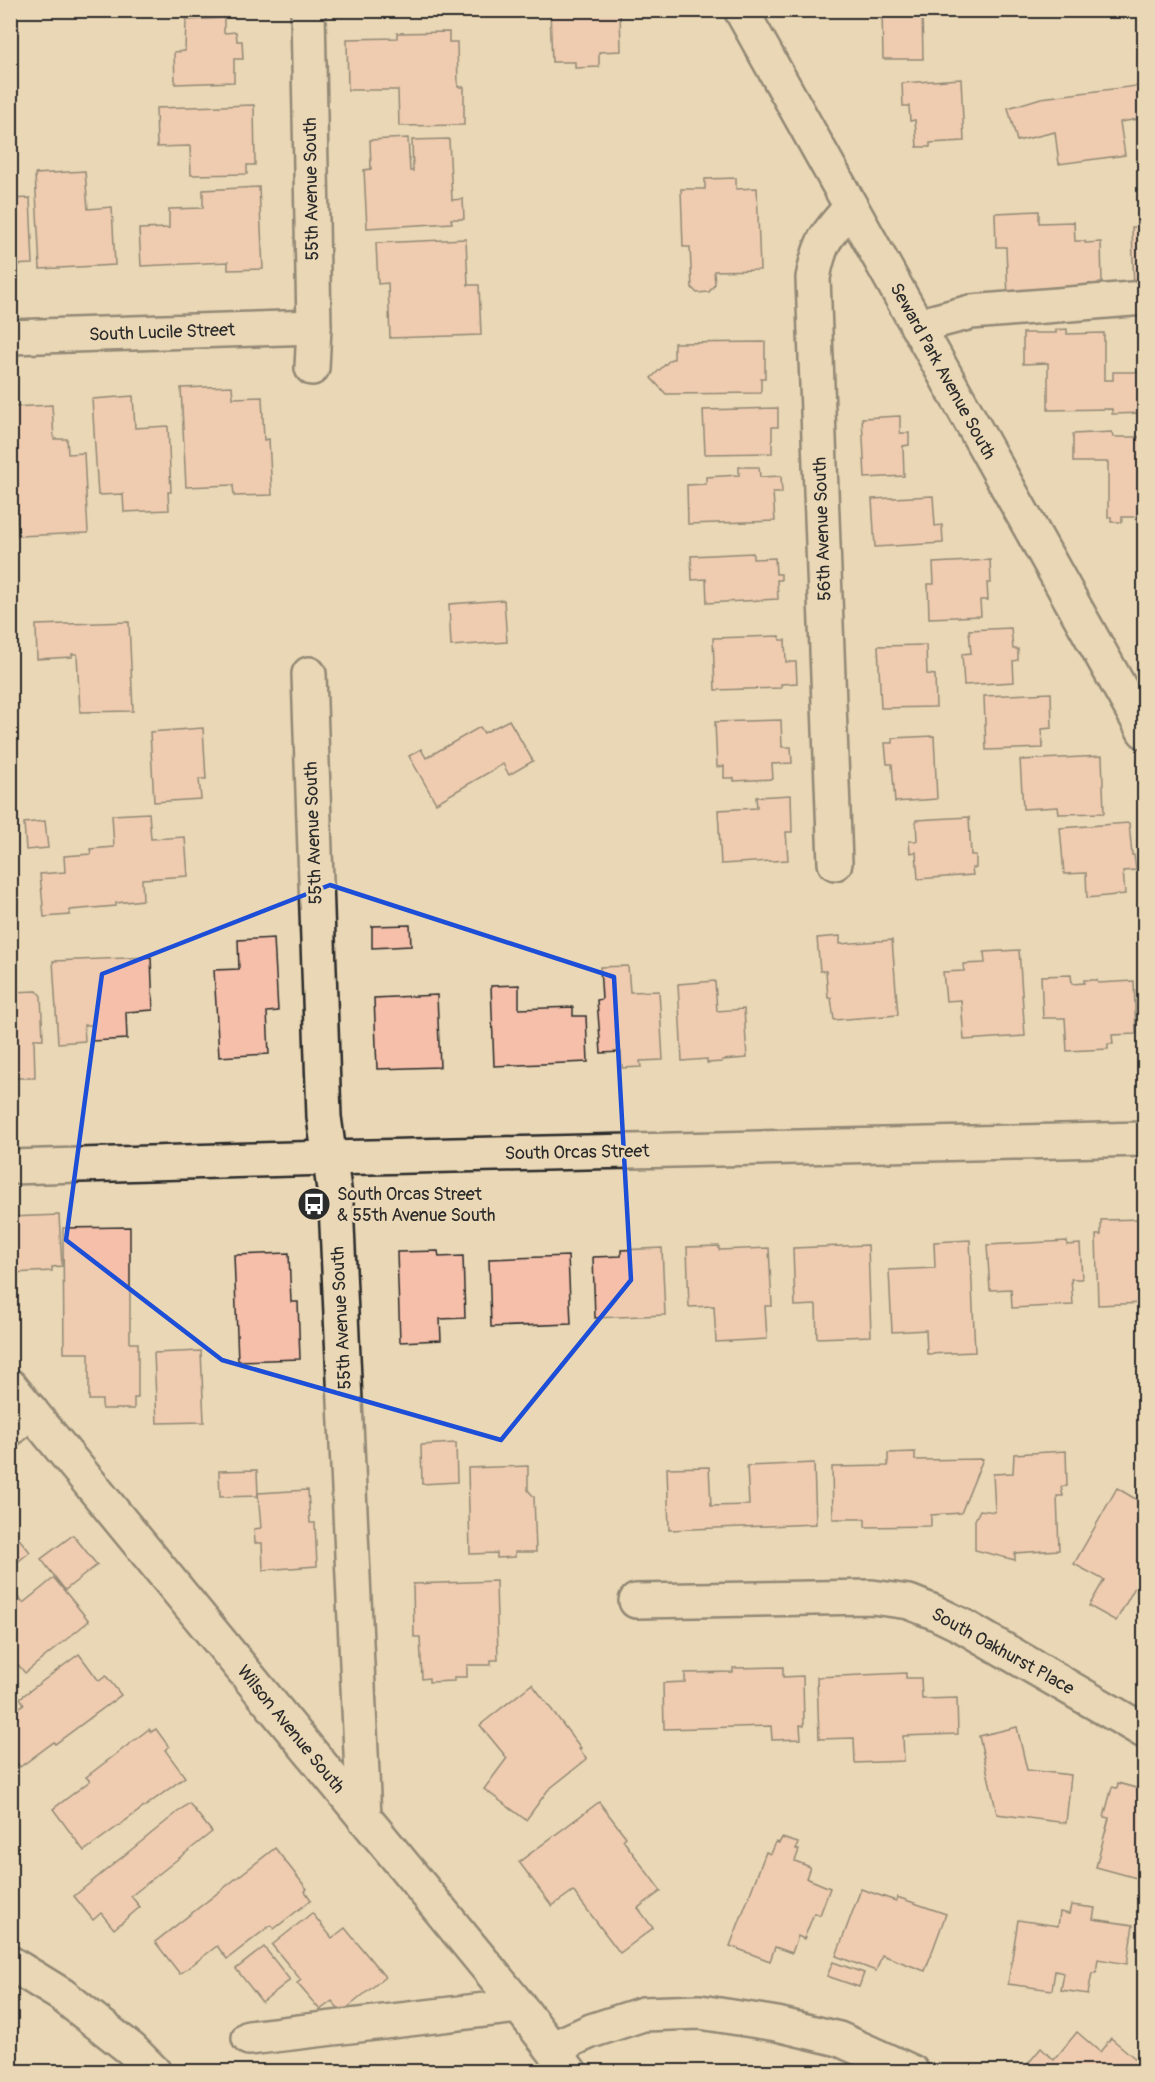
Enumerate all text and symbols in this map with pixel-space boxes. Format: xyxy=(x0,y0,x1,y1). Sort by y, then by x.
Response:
street label: 55th Avenue South xyxy=(299,117,324,261)
street label: Seward Park Avenue South xyxy=(884,279,1001,464)
street label: South Lucile Street xyxy=(89,318,236,347)
street label: 56th Avenue South xyxy=(808,457,837,601)
street label: 55th Avenue South xyxy=(300,761,327,905)
street label: South Orcas Street xyxy=(504,1140,650,1165)
place label: South Orcas Street & 55th Avenue South xyxy=(337,1183,495,1227)
bus stop icon: South Orcas Street & 55th Avenue South xyxy=(296,1186,332,1222)
street label: 55th Avenue South xyxy=(326,1246,357,1390)
street label: South Oakhurst Place xyxy=(927,1603,1078,1700)
street label: Wilson Avenue South xyxy=(232,1660,349,1798)

